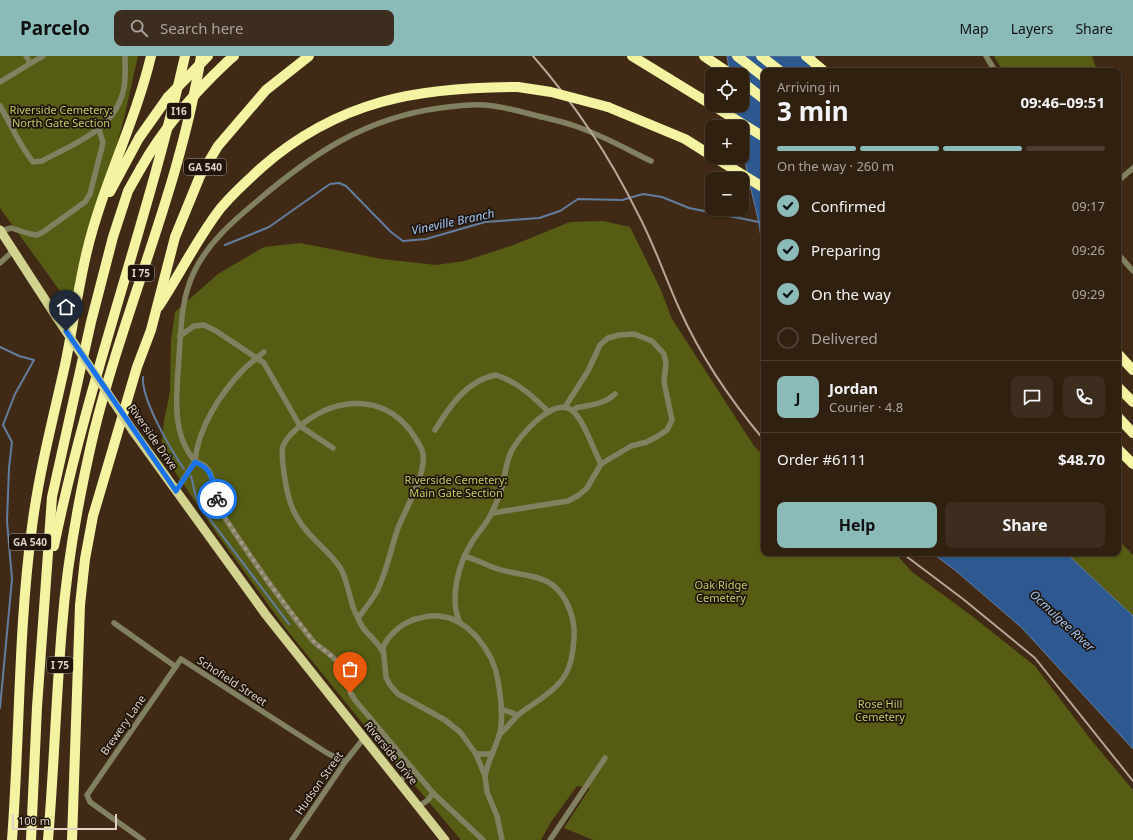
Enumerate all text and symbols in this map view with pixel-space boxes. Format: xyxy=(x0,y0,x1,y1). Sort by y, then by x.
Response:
search box xyxy=(114,10,394,46)
text: Parcelo xyxy=(20,15,90,41)
icon: search xyxy=(128,17,150,39)
text: Search here xyxy=(160,18,243,38)
text: Map xyxy=(960,19,989,38)
text: Layers xyxy=(1011,19,1053,38)
text: Share xyxy=(1075,19,1113,38)
map controls xyxy=(705,68,749,216)
button: locate xyxy=(705,68,749,112)
text: Arriving in xyxy=(777,78,840,96)
text: 09:46–09:51 xyxy=(1020,92,1105,112)
text: 3 min xyxy=(777,93,849,129)
park label: Riverside Cemetery: North Gate Section xyxy=(10,102,112,130)
road number: I16 xyxy=(167,103,191,119)
button: + xyxy=(705,120,749,164)
text: On the way · 260 m xyxy=(777,157,894,175)
road number: GA 540 xyxy=(184,159,226,175)
button: − xyxy=(705,172,749,216)
icon: check xyxy=(777,195,799,217)
text: Confirmed xyxy=(811,196,886,216)
text: 09:17 xyxy=(1072,197,1105,215)
water label: Vineville Branch xyxy=(410,204,496,239)
icon: check xyxy=(777,239,799,261)
text: Preparing xyxy=(811,240,881,260)
text: 09:26 xyxy=(1072,241,1105,259)
road number: I 75 xyxy=(128,265,154,281)
icon: check xyxy=(777,283,799,305)
text: On the way xyxy=(811,284,891,304)
text: 09:29 xyxy=(1072,285,1105,303)
pin xyxy=(49,290,83,331)
icon: home xyxy=(55,296,77,318)
text: Delivered xyxy=(811,328,878,348)
button: chat xyxy=(1011,376,1053,418)
button: phone xyxy=(1063,376,1105,418)
text: Jordan xyxy=(829,378,878,398)
text: J xyxy=(796,387,800,407)
text: Courier · 4.8 xyxy=(829,398,903,416)
street label: Riverside Drive xyxy=(125,401,182,473)
text: Order #6111 xyxy=(777,449,866,469)
text: $48.70 xyxy=(1058,449,1105,469)
park label: Riverside Cemetery: Main Gate Section xyxy=(405,472,507,500)
courier xyxy=(197,479,237,519)
icon: bike xyxy=(206,488,228,510)
button: Help xyxy=(777,502,937,548)
button: Share xyxy=(945,502,1105,548)
road number: GA 540 xyxy=(9,534,51,550)
park label: Oak Ridge Cemetery xyxy=(695,577,747,605)
water label: Ocmulgee River xyxy=(1026,586,1099,656)
street label: Schofield Street xyxy=(194,652,270,709)
pin xyxy=(333,652,367,693)
road number: I 75 xyxy=(47,657,73,673)
icon: bag xyxy=(339,658,361,680)
street label: Brewery Lane xyxy=(96,692,149,758)
park label: Rose Hill Cemetery xyxy=(855,696,905,724)
street label: Riverside Drive xyxy=(361,718,421,787)
street label: Hudson Street xyxy=(291,748,346,817)
scale bar xyxy=(12,812,117,831)
text: 100 m xyxy=(18,813,50,828)

